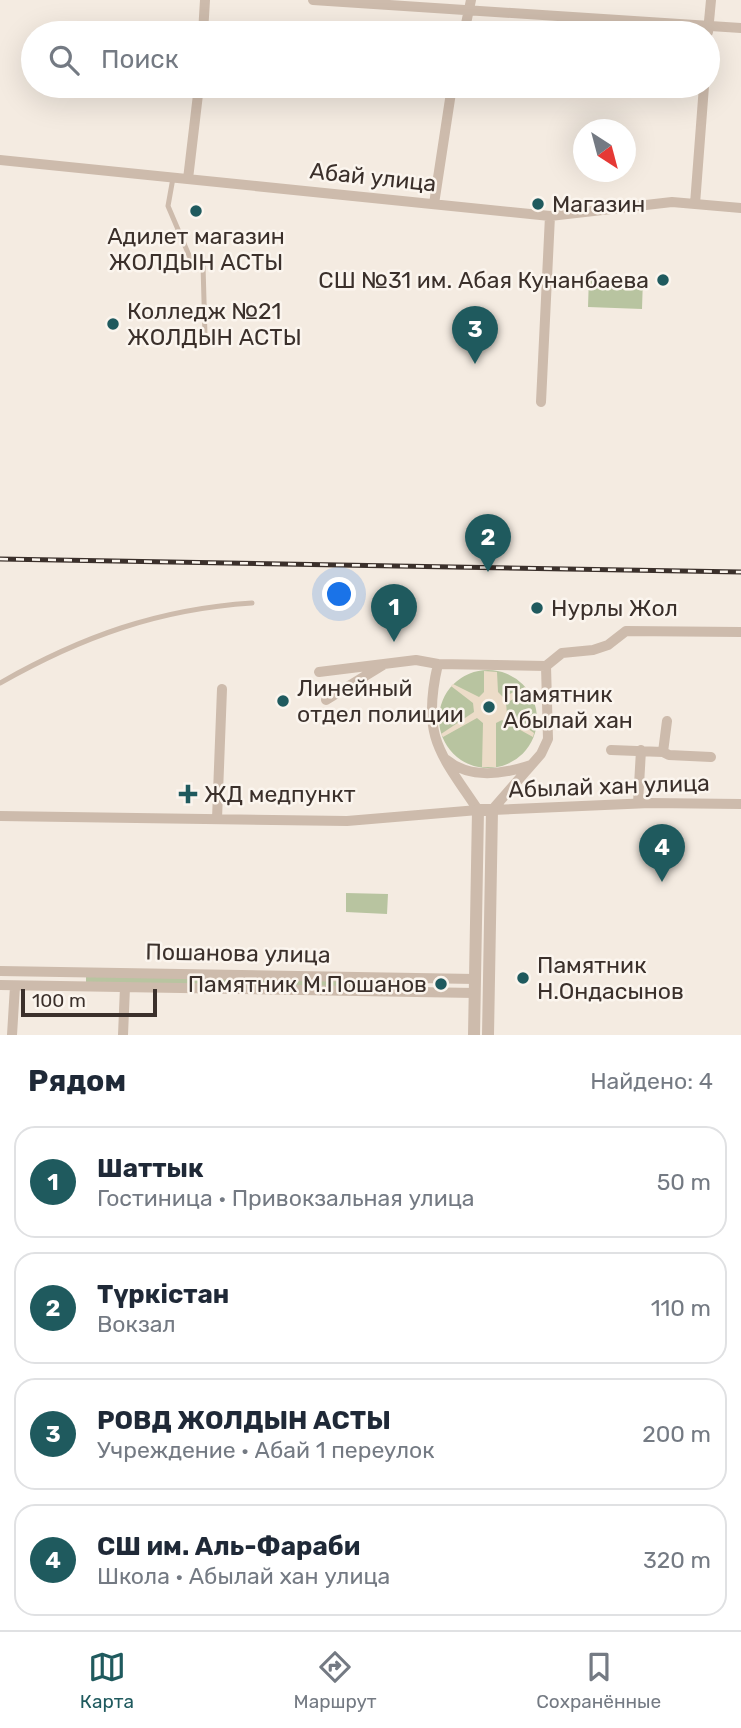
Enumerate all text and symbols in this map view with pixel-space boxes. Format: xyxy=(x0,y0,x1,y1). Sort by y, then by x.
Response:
search box xyxy=(21,21,720,98)
icon: search xyxy=(45,41,83,79)
text: Поиск xyxy=(101,44,179,75)
north arrow xyxy=(573,119,636,182)
street label: Абай улица xyxy=(308,156,438,198)
place label: Магазин xyxy=(552,190,645,218)
marker: Магазин xyxy=(530,196,546,212)
marker: Адилет магазин ЖОЛДЫН АСТЫ xyxy=(188,203,204,219)
place label: Адилет магазин ЖОЛДЫН АСТЫ xyxy=(107,222,285,276)
place label: СШ №31 им. Абая Кунанбаева xyxy=(318,266,649,294)
marker: СШ №31 им. Абая Кунанбаева xyxy=(655,272,671,288)
place label: Колледж №21 ЖОЛДЫН АСТЫ xyxy=(127,297,302,351)
pin: 3 xyxy=(452,306,498,364)
marker: Колледж №21 ЖОЛДЫН АСТЫ xyxy=(105,316,121,332)
pin: 2 xyxy=(465,514,511,572)
your location xyxy=(322,577,356,611)
pin: 1 xyxy=(371,584,417,642)
place label: Нурлы Жол xyxy=(551,594,678,622)
marker: Нурлы Жол xyxy=(529,600,545,616)
place label: Линейный отдел полиции xyxy=(297,674,464,728)
place label: Памятник Абылай хан xyxy=(503,680,633,734)
marker: Линейный отдел полиции xyxy=(275,693,291,709)
marker: Памятник Абылай хан xyxy=(481,699,497,715)
street label: Абылай хан улица xyxy=(508,768,710,804)
place label: ЖД медпункт xyxy=(204,780,356,808)
marker: ЖД медпункт xyxy=(178,784,198,804)
pin: 4 xyxy=(639,824,685,882)
street label: Пошанова улица xyxy=(145,937,331,969)
place label: Памятник Н.Ондасынов xyxy=(537,951,684,1005)
place label: Памятник М.Пошанов xyxy=(188,970,427,998)
marker: Памятник Н.Ондасынов xyxy=(515,970,531,986)
marker: Памятник М.Пошанов xyxy=(433,976,449,992)
scale bar xyxy=(21,986,158,1018)
text: 100 m xyxy=(32,989,86,1012)
text: Рядом xyxy=(28,1063,126,1099)
text: Найдено: 4 xyxy=(590,1067,713,1095)
text: Шаттык xyxy=(97,1153,204,1184)
text: 1 xyxy=(47,1168,59,1196)
text: 50 m xyxy=(657,1168,711,1196)
text: Гостиница · Привокзальная улица xyxy=(97,1184,475,1212)
text: Түркістан xyxy=(97,1279,229,1310)
text: 2 xyxy=(46,1294,60,1322)
text: 110 m xyxy=(651,1294,711,1322)
text: Вокзал xyxy=(97,1310,176,1338)
text: РОВД ЖОЛДЫН АСТЫ xyxy=(97,1405,391,1436)
text: 3 xyxy=(45,1420,61,1448)
text: 200 m xyxy=(642,1420,711,1448)
text: Учреждение · Абай 1 переулок xyxy=(97,1436,435,1464)
text: СШ им. Аль-Фараби xyxy=(97,1531,360,1562)
text: 4 xyxy=(45,1546,61,1574)
text: 320 m xyxy=(643,1546,711,1574)
text: Школа · Абылай хан улица xyxy=(97,1562,390,1590)
tab: Карта xyxy=(80,1648,134,1713)
tab: Маршрут xyxy=(294,1648,377,1713)
tab: Сохранённые xyxy=(536,1648,661,1713)

